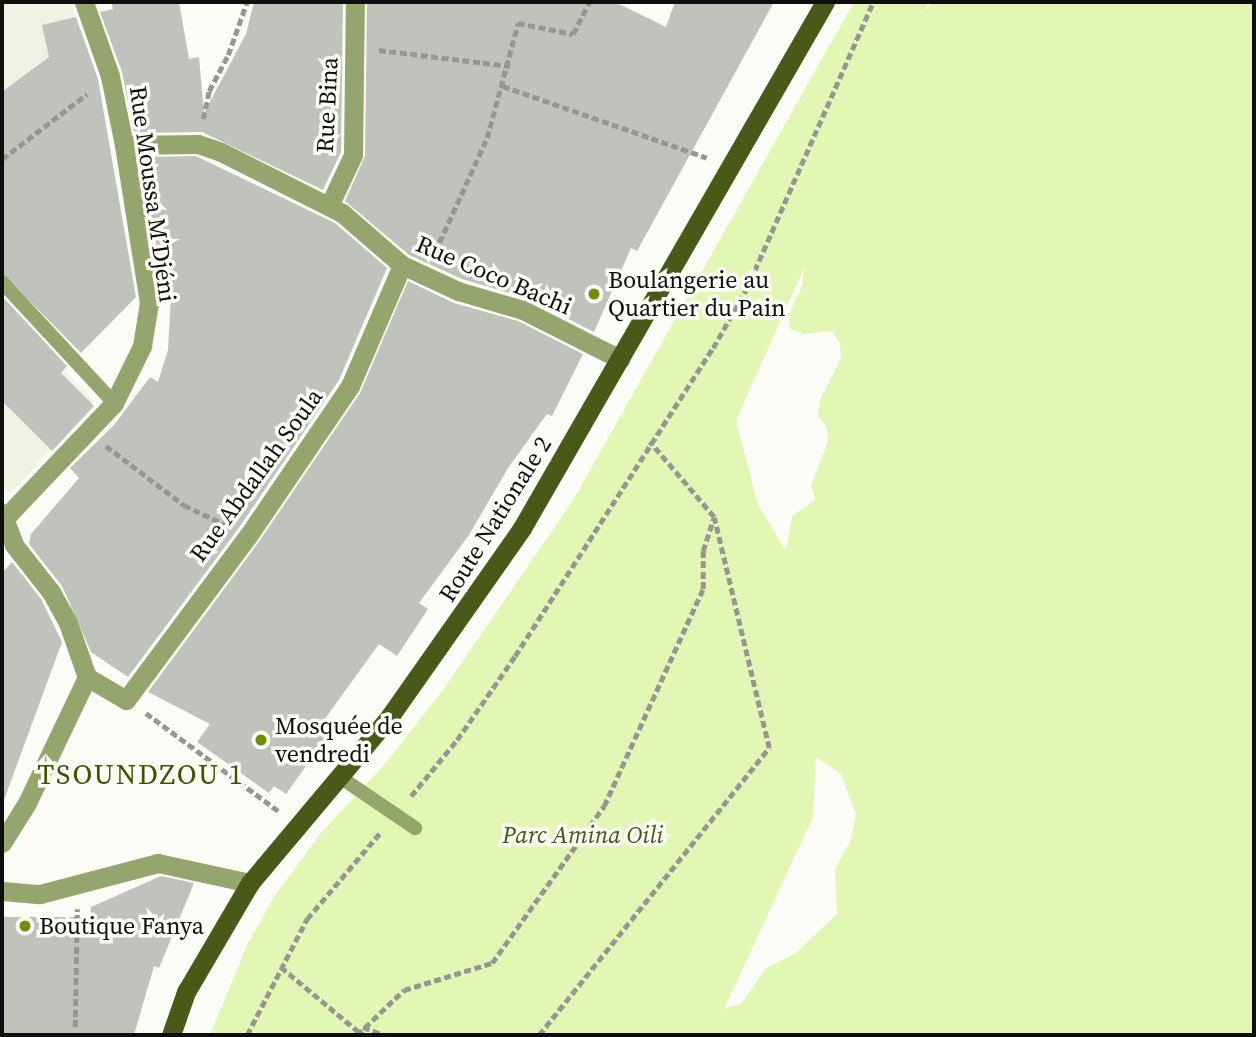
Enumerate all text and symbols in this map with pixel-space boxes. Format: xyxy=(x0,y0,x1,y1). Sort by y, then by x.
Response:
street label: Rue Bina xyxy=(310,56,344,154)
street label: Rue Moussa M’Djéni xyxy=(124,84,182,304)
street label: Rue Coco Bachi xyxy=(412,229,576,321)
place label: Boulangerie au Quartier du Pain xyxy=(608,266,786,322)
marker: Boulangerie au Quartier du Pain xyxy=(586,286,602,302)
street label: Rue Abdallah Soula xyxy=(184,383,328,567)
street label: Route Nationale 2 xyxy=(433,431,557,607)
place label: Mosquée de vendredi xyxy=(275,712,403,768)
marker: Mosquée de vendredi xyxy=(253,732,269,748)
district label: TSOUNDZOU 1 xyxy=(39,757,243,791)
park label: Parc Amina Oili xyxy=(502,821,664,849)
place label: Boutique Fanya xyxy=(39,912,204,940)
marker: Boutique Fanya xyxy=(17,918,33,934)

